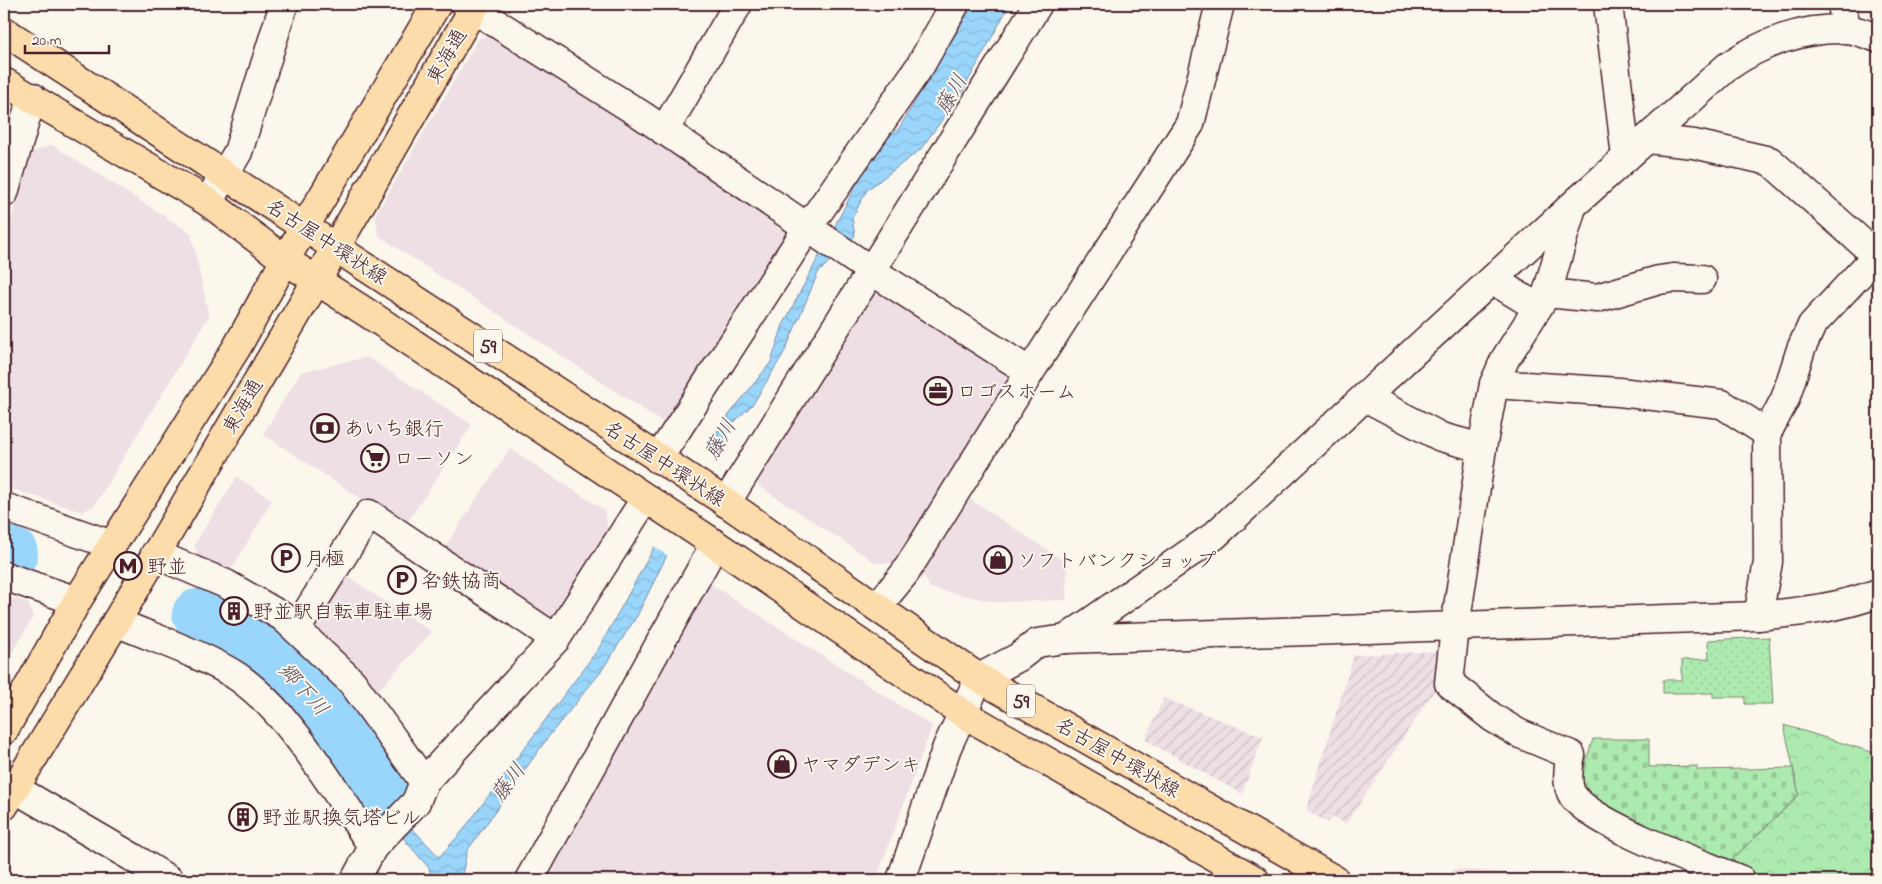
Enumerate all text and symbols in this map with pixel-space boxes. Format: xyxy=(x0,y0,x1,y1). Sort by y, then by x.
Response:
scale bar xyxy=(25,22,109,54)
street label: 東海通 xyxy=(421,24,476,90)
text: 20 m xyxy=(32,30,62,52)
water label: 藤川 xyxy=(929,69,976,121)
street label: 名古屋中環状線 xyxy=(259,193,392,293)
road number: 59 xyxy=(474,330,502,362)
street label: 東海通 xyxy=(217,374,272,440)
office icon: ロゴスホーム xyxy=(923,376,953,406)
place label: ロゴスホーム xyxy=(957,379,1076,408)
bank icon: あいち銀行 xyxy=(310,413,340,443)
water label: 藤川 xyxy=(698,414,745,466)
street label: 名古屋中環状線 xyxy=(597,415,730,515)
place label: あいち銀行 xyxy=(344,416,444,445)
supermarket icon: ローソン xyxy=(360,443,390,473)
place label: ローソン xyxy=(394,446,474,475)
parking icon: 月極 xyxy=(271,543,301,573)
shop icon: ソフトバンクショップ xyxy=(983,545,1013,575)
place label: 月極 xyxy=(305,546,345,575)
place label: ソフトバンクショップ xyxy=(1017,548,1216,577)
metro station icon: 野並 xyxy=(113,551,143,581)
place label: 野並 xyxy=(147,554,187,583)
parking icon: 名鉄協商 xyxy=(387,565,417,595)
place label: 名鉄協商 xyxy=(421,568,501,597)
building icon: 野並駅自転車駐車場 xyxy=(219,596,249,626)
place label: 野並駅自転車駐車場 xyxy=(253,599,433,628)
water label: 郷下川 xyxy=(270,657,335,724)
road number: 59 xyxy=(1007,684,1035,718)
street label: 名古屋中環状線 xyxy=(1049,712,1185,807)
shop icon: ヤマダデンキ xyxy=(767,749,797,779)
place label: ヤマダデンキ xyxy=(801,752,921,781)
water label: 藤川 xyxy=(485,757,534,809)
building icon: 野並駅換気塔ビル xyxy=(228,802,258,832)
place label: 野並駅換気塔ビル xyxy=(262,805,422,834)

